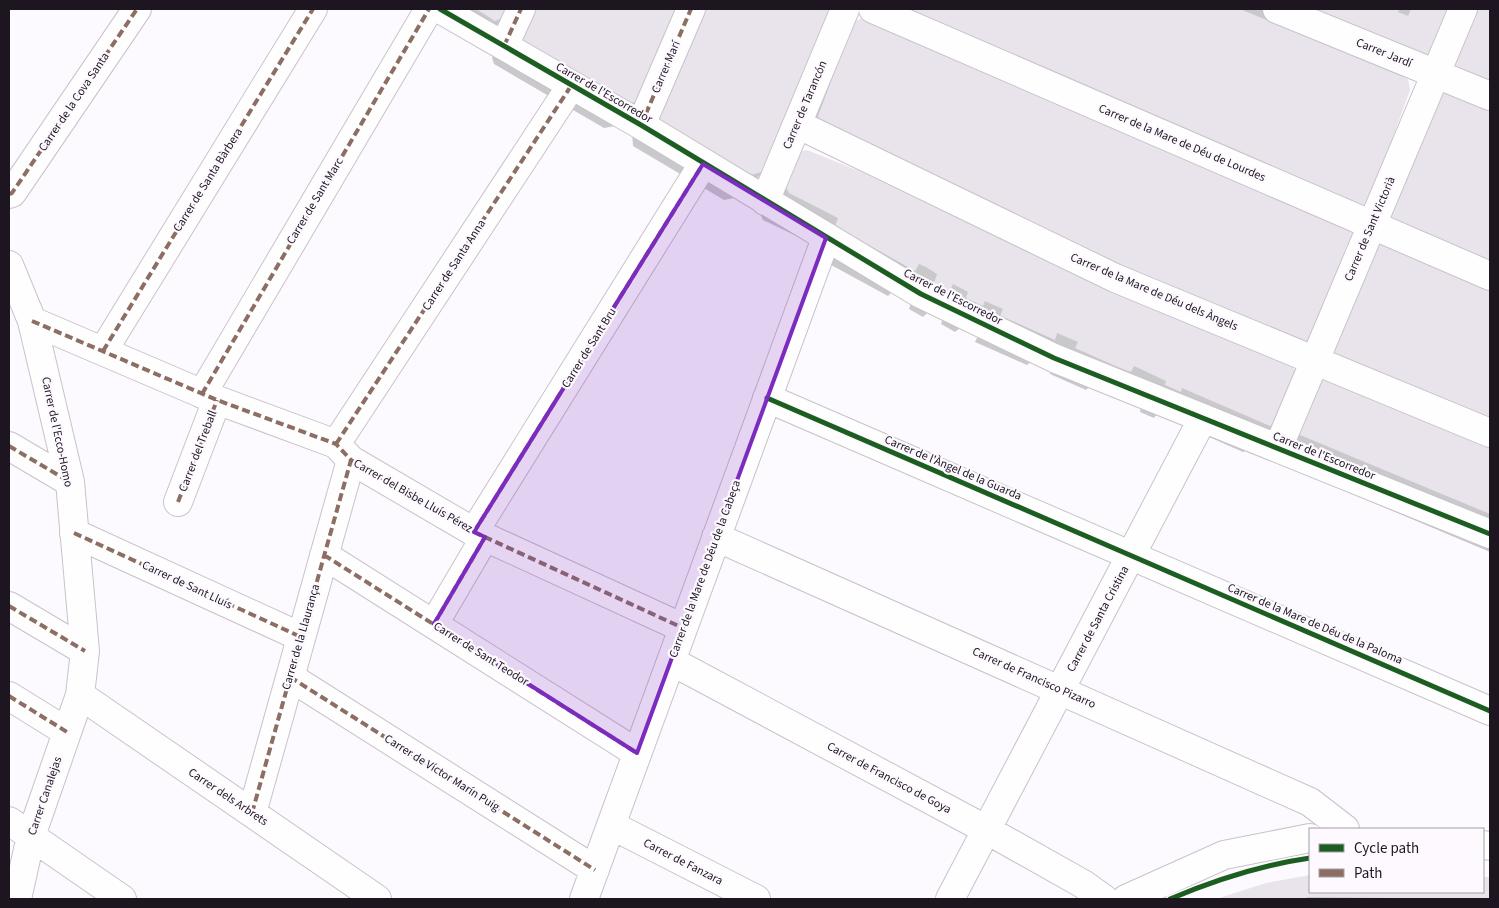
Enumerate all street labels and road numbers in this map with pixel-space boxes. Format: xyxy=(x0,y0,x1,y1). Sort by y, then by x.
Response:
street label: Carrer Jardí xyxy=(1353,34,1416,72)
street label: Carrer Marí xyxy=(647,37,685,96)
street label: Carrer de la Cova Santa xyxy=(34,49,114,155)
street label: Carrer de l'Escorredor xyxy=(552,58,656,128)
street label: Carrer de Tarancón xyxy=(779,58,831,152)
street label: Carrer de la Mare de Déu de Lourdes xyxy=(1096,100,1268,186)
street label: Carrer de Santa Bàrbera xyxy=(169,125,247,235)
street label: Carrer de Sant Marc xyxy=(282,154,348,248)
street label: Carrer de Sant Victorià xyxy=(1340,174,1400,284)
street label: Carrer de Santa Anna xyxy=(418,216,490,314)
street label: Carrer de la Mare de Déu dels Àngels xyxy=(1068,249,1240,335)
street label: Carrer de l'Escorredor xyxy=(900,265,1006,330)
street label: Carrer de Sant Bru xyxy=(557,305,621,391)
street label: Carrer de l'Ecco-Homo xyxy=(37,375,77,489)
street label: Carrer del Treball xyxy=(175,408,221,494)
street label: Carrer de l'Escorredor xyxy=(1270,428,1379,485)
street label: Carrer de l'Àngel de la Guarda xyxy=(882,431,1024,505)
street label: Carrer del Bisbe Lluís Pérez xyxy=(350,455,476,537)
street label: Carrer de la Mare de Déu de la Cabeça xyxy=(665,478,745,660)
street label: Carrer de Sant Lluís xyxy=(139,557,235,613)
street label: Carrer de Santa Cristina xyxy=(1063,563,1133,675)
street label: Carrer de la Mare de Déu de la Paloma xyxy=(1225,579,1405,669)
street label: Carrer de la Llaurança xyxy=(278,582,324,692)
street label: Carrer de Sant Teodor xyxy=(430,618,533,691)
street label: Carrer de Francisco Pizarro xyxy=(969,643,1099,713)
street label: Carrer de Víctor Marín Puig xyxy=(381,730,503,816)
street label: Carrer de Francisco de Goya xyxy=(824,738,954,818)
street label: Carrer Canalejas xyxy=(24,754,66,838)
street label: Carrer dels Arbrets xyxy=(185,764,271,830)
street label: Carrer de Fanzara xyxy=(640,835,726,889)

